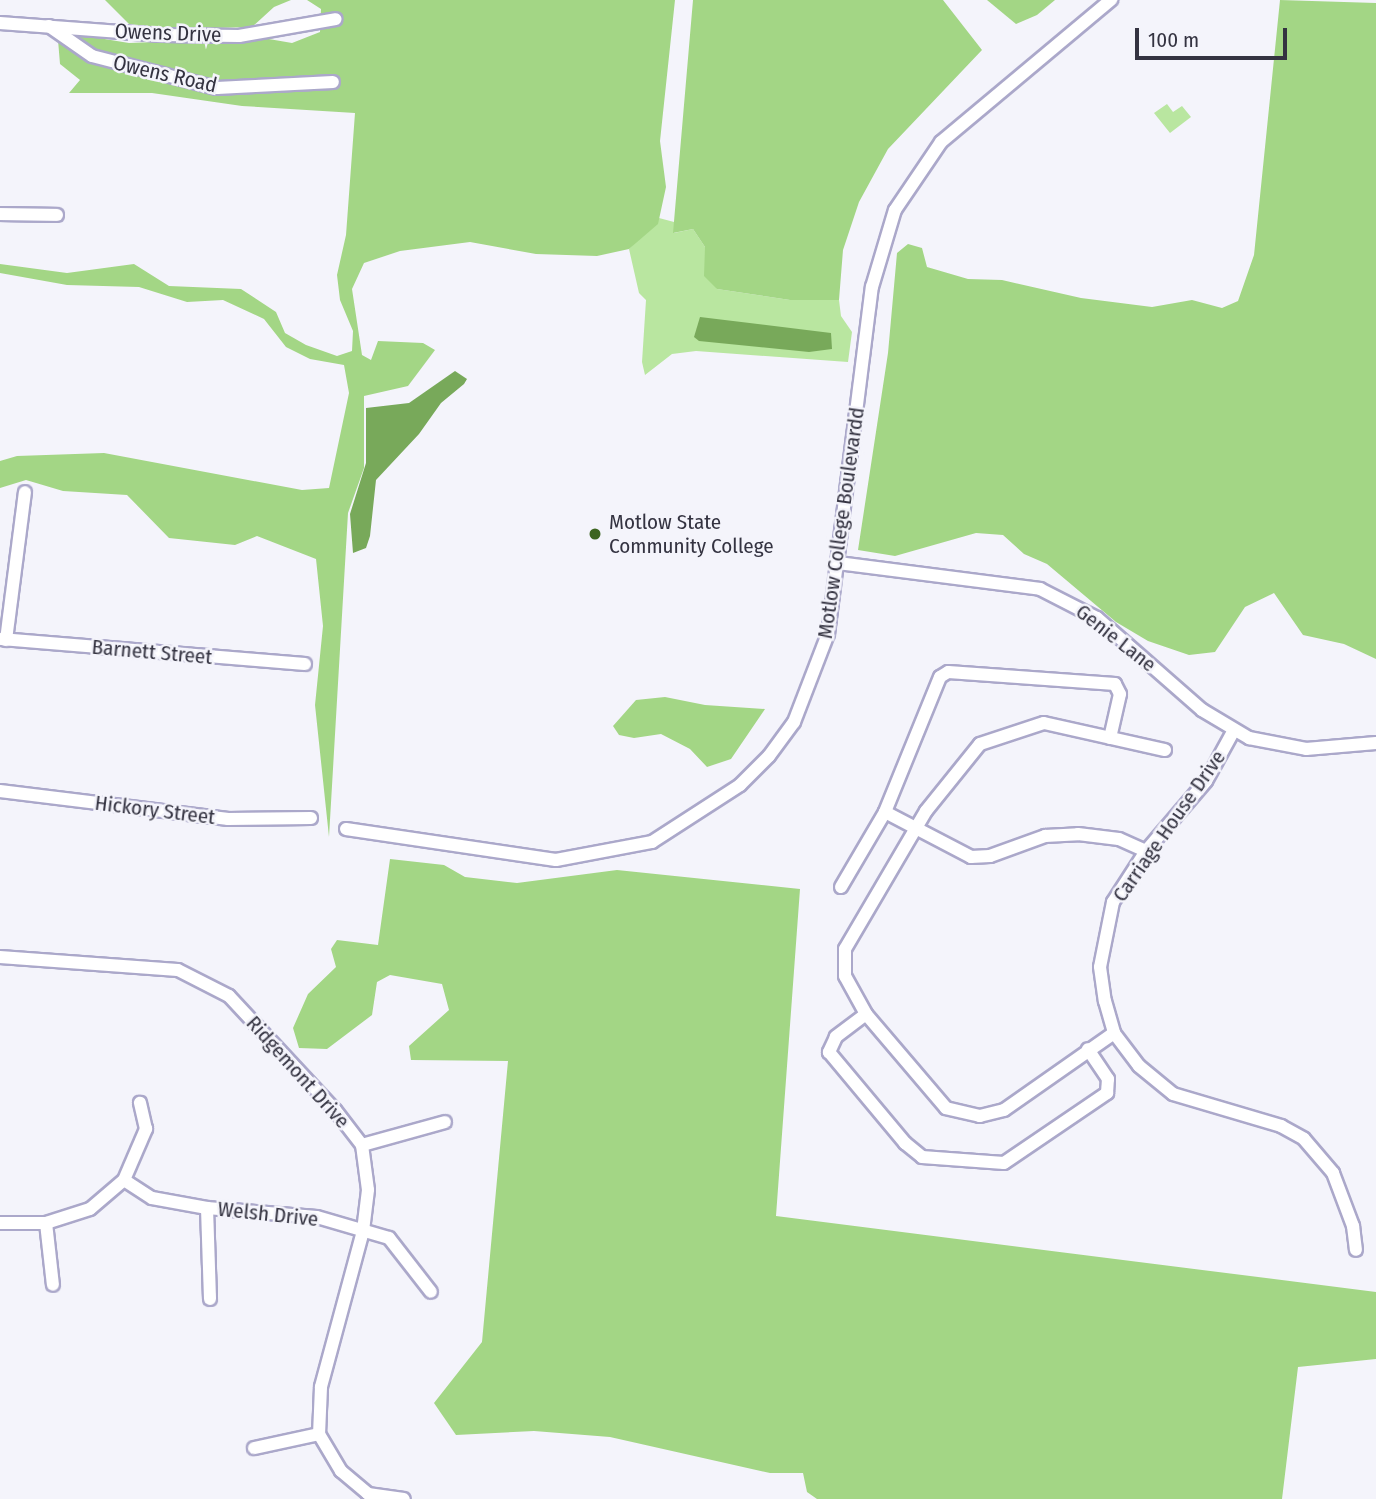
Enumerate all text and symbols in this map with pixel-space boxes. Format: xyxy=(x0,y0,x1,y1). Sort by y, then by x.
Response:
scale bar xyxy=(1138,14,1290,58)
street label: Owens Drive xyxy=(114,19,222,47)
text: 100 m xyxy=(1148,27,1199,53)
street label: Owens Road xyxy=(111,50,219,98)
street label: Motlow College Boulevardd xyxy=(812,406,870,640)
place label: Motlow State Community College xyxy=(609,509,774,559)
marker: Motlow State Community College xyxy=(587,526,603,542)
street label: Genie Lane xyxy=(1071,599,1161,677)
street label: Barnett Street xyxy=(91,634,213,670)
street label: Carriage House Drive xyxy=(1107,745,1231,907)
street label: Hickory Street xyxy=(93,790,217,830)
street label: Ridgemont Drive xyxy=(241,1011,355,1133)
street label: Welsh Drive xyxy=(217,1196,319,1232)

